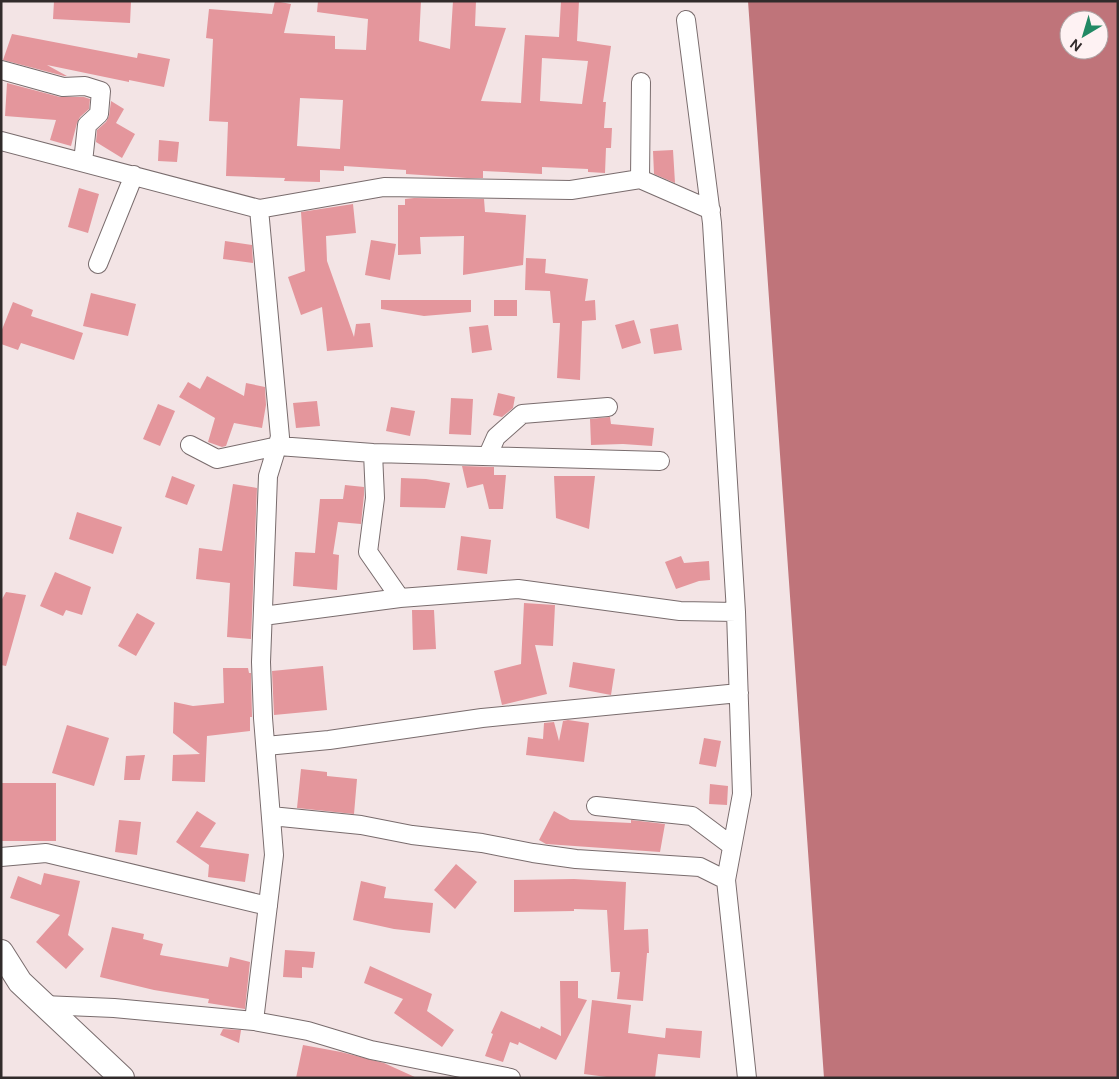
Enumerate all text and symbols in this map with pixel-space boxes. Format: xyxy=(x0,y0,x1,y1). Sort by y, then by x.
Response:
north arrow xyxy=(1059,10,1109,60)
text: N xyxy=(1066,35,1086,55)

